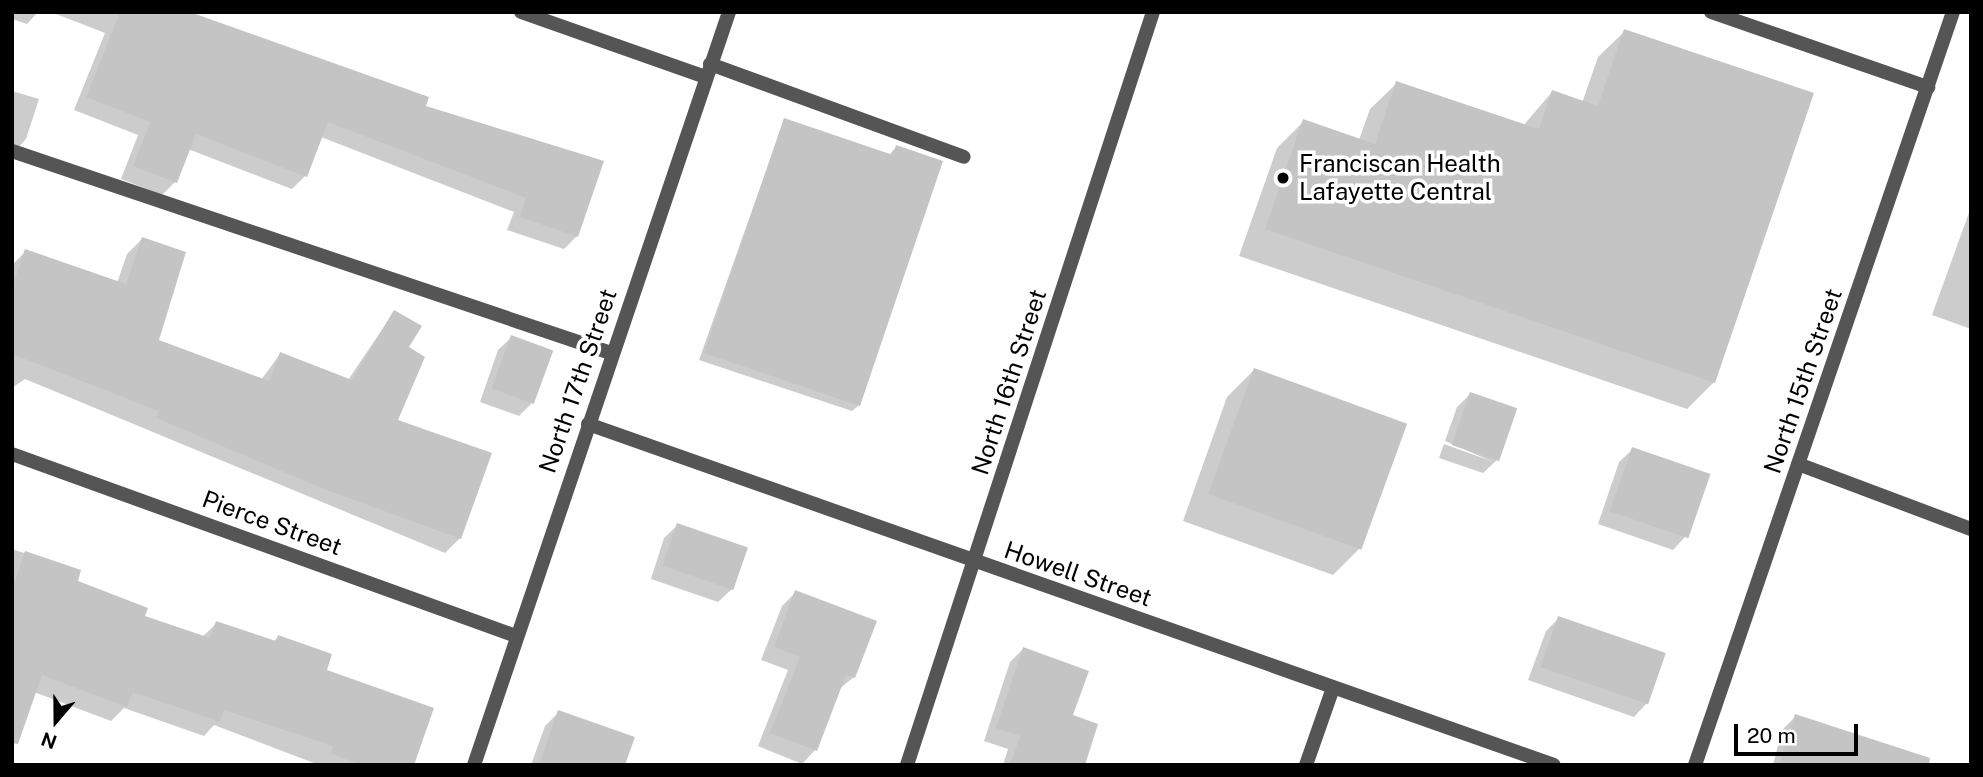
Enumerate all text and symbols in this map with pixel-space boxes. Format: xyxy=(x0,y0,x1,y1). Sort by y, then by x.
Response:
place label: Franciscan Health Lafayette Central xyxy=(1299,150,1501,206)
marker: Franciscan Health Lafayette Central xyxy=(1273,168,1293,188)
street label: North 17th Street xyxy=(533,285,623,477)
street label: North 15th Street xyxy=(1758,285,1848,477)
street label: North 16th Street xyxy=(965,286,1053,478)
street label: Pierce Street xyxy=(198,484,346,562)
street label: Howell Street xyxy=(1001,535,1155,613)
north arrow xyxy=(21,686,91,756)
scale bar xyxy=(1738,710,1862,754)
text: 20 m xyxy=(1747,723,1796,748)
text: N xyxy=(38,728,60,754)

